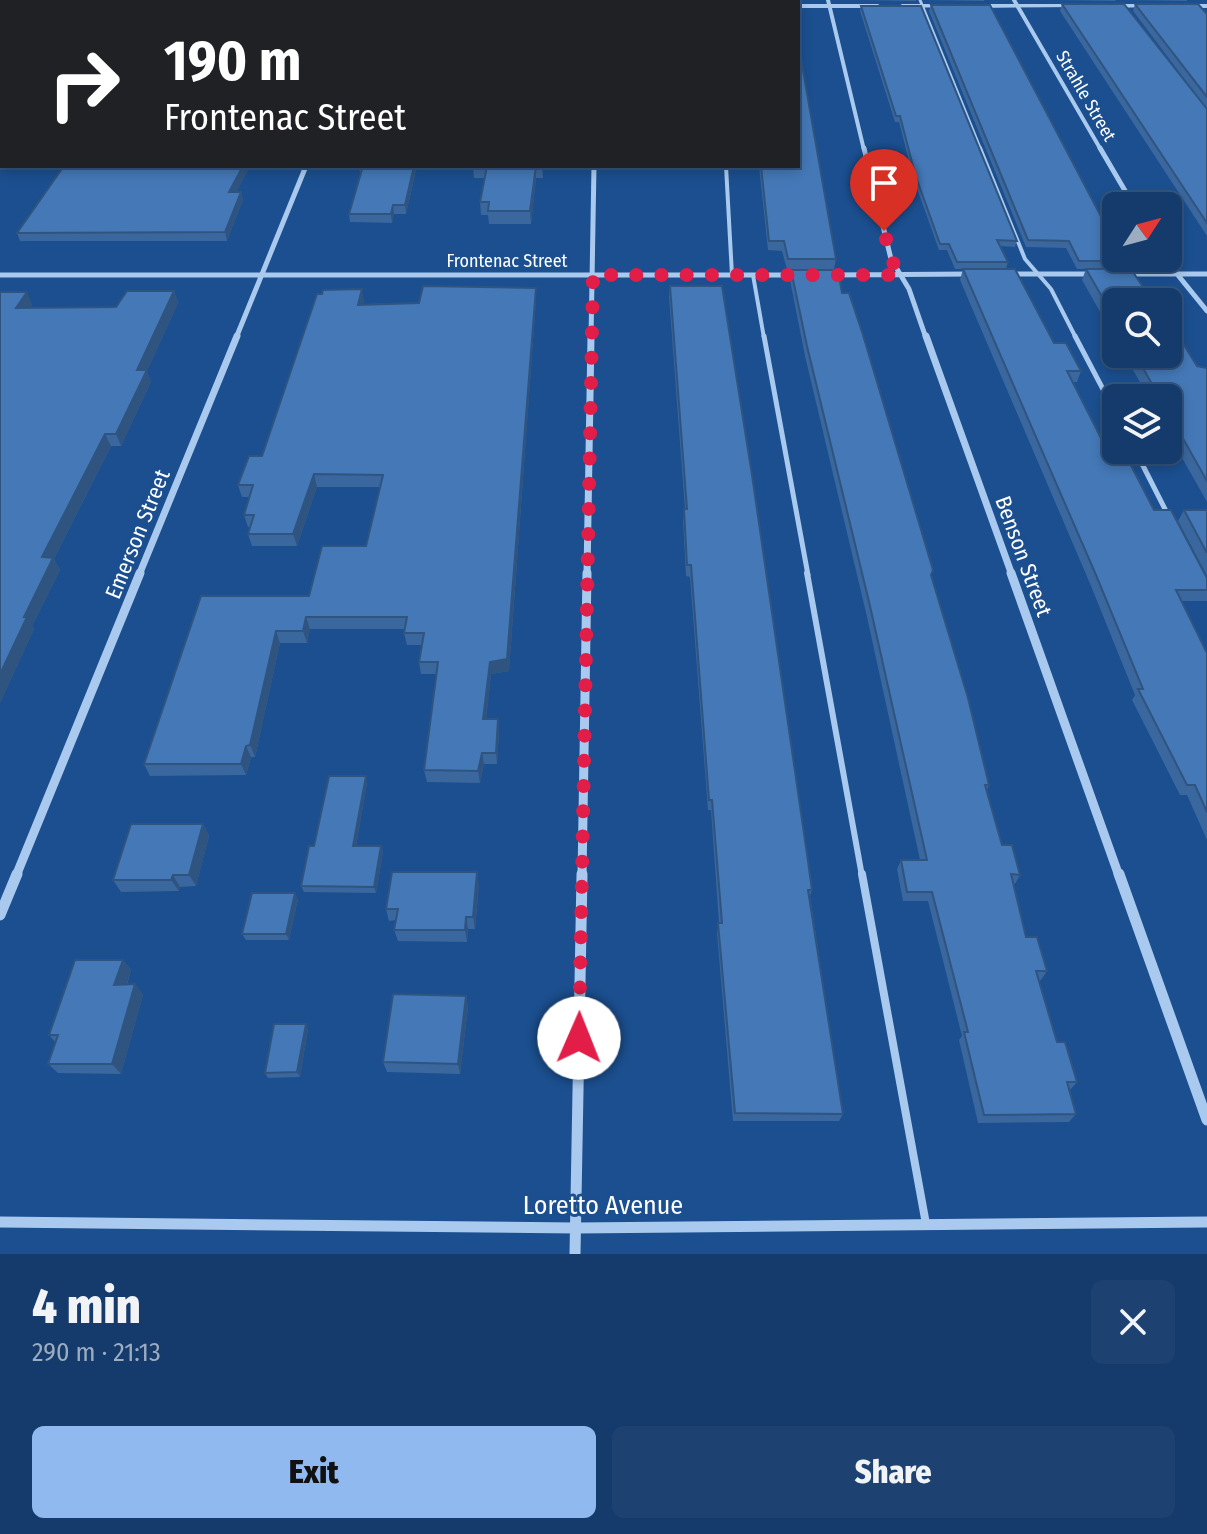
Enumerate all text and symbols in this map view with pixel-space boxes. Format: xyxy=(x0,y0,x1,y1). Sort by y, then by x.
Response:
text: 190 m xyxy=(164,28,302,95)
icon: right xyxy=(32,32,136,136)
street label: Strahle Street xyxy=(1051,47,1121,145)
text: Frontenac Street xyxy=(164,96,406,140)
pin xyxy=(850,149,918,231)
icon: arrive xyxy=(862,161,906,205)
north arrow xyxy=(1102,192,1182,272)
map controls xyxy=(1102,192,1182,464)
street label: Frontenac Street xyxy=(447,250,568,272)
button: search xyxy=(1102,288,1182,368)
button: layers xyxy=(1102,384,1182,464)
street label: Emerson Street xyxy=(99,465,176,603)
street label: Benson Street xyxy=(989,492,1058,621)
position arrow xyxy=(537,996,621,1080)
street label: Loretto Avenue xyxy=(523,1190,683,1221)
text: 4 min xyxy=(32,1278,141,1336)
button: close xyxy=(1091,1280,1175,1364)
text: 290 m · 21:13 xyxy=(32,1337,161,1368)
button: Exit xyxy=(32,1426,596,1518)
button: Share xyxy=(612,1426,1175,1518)

